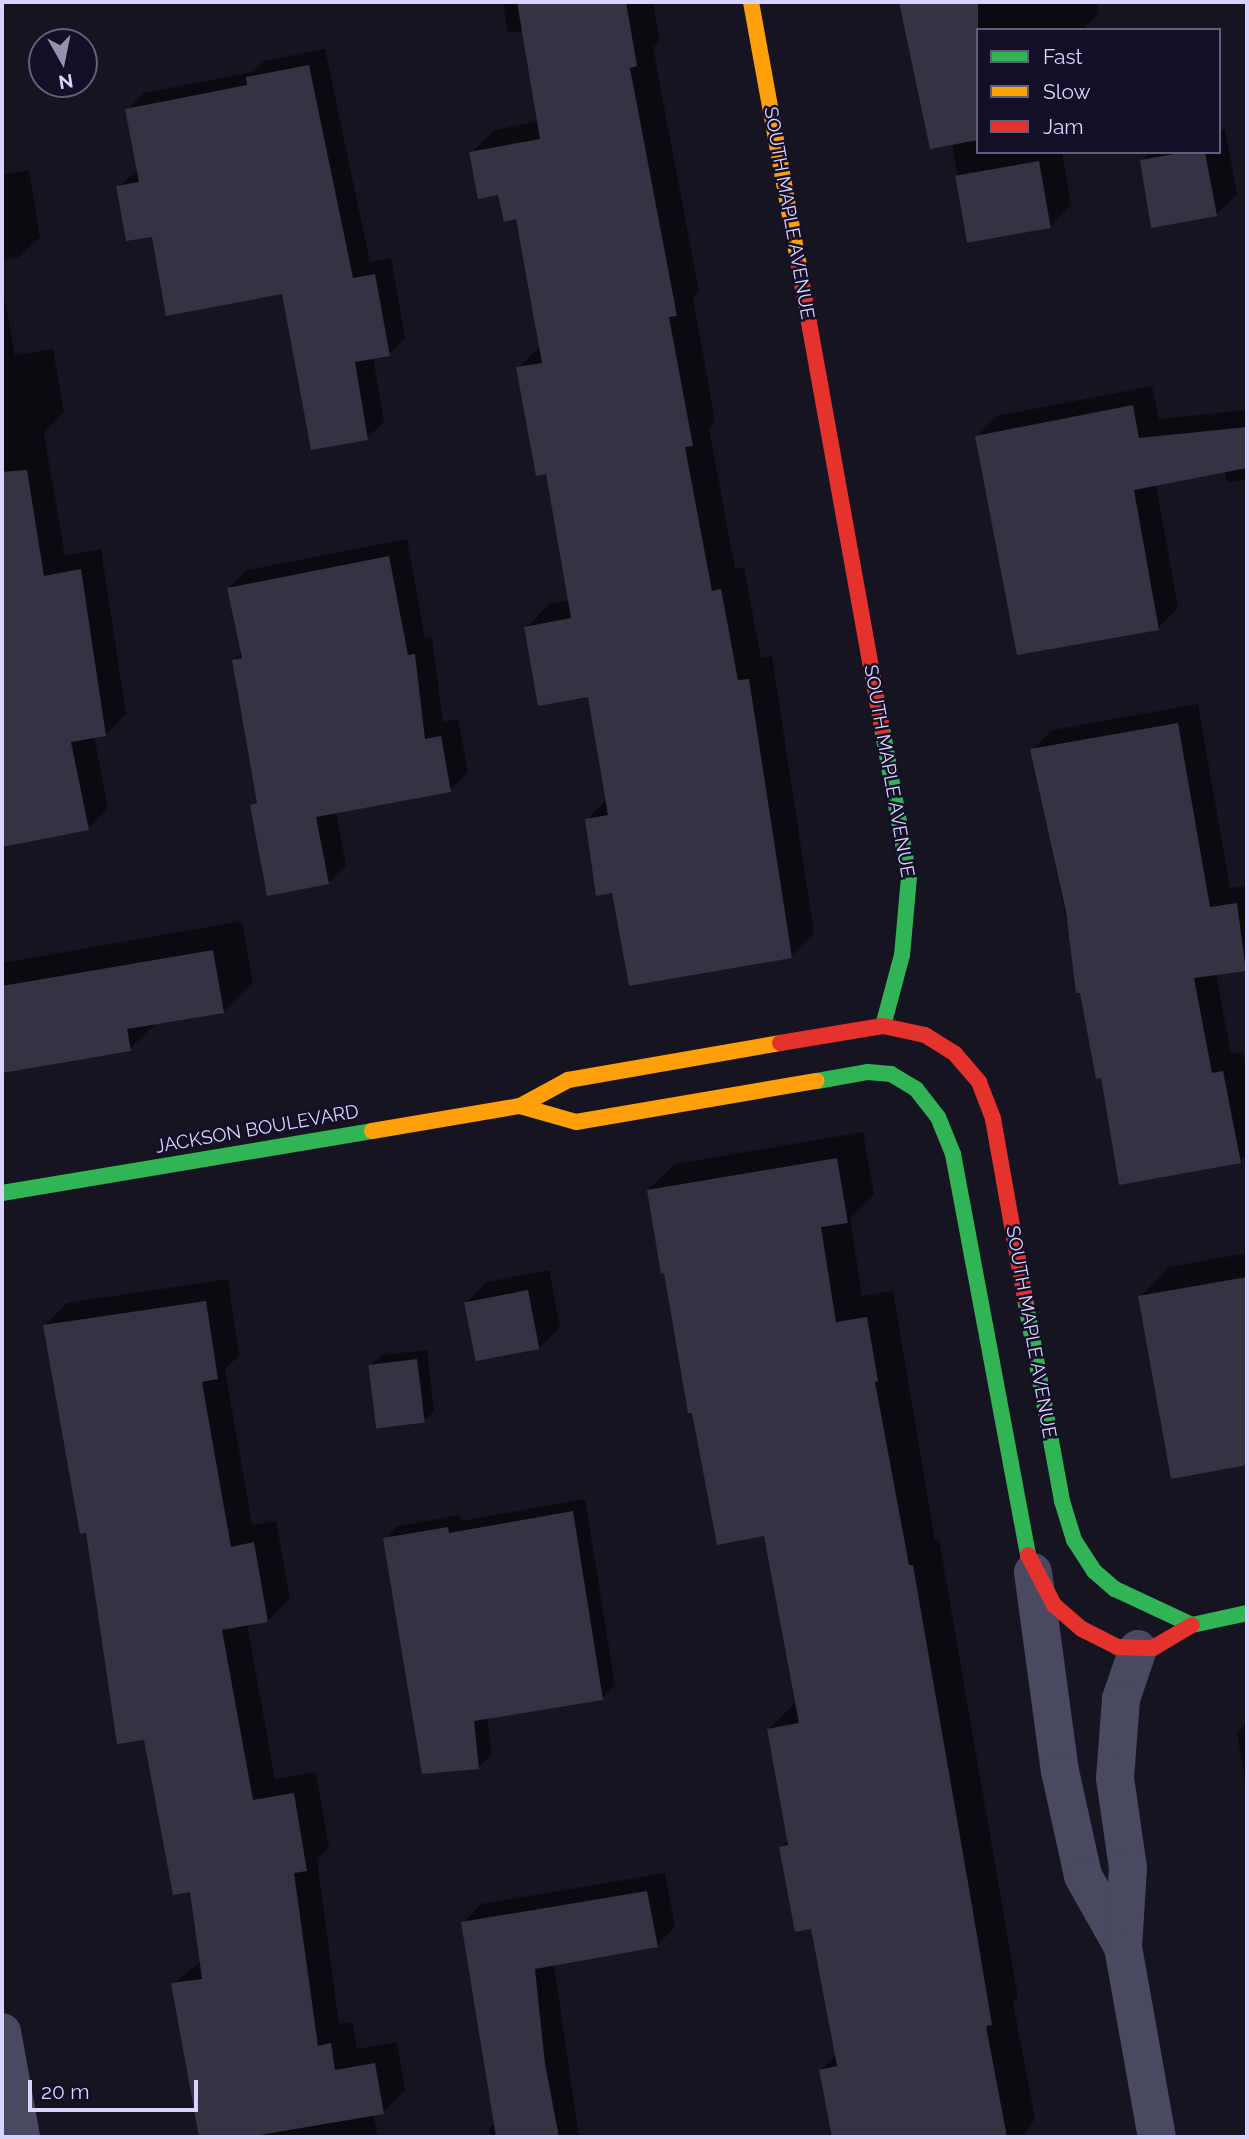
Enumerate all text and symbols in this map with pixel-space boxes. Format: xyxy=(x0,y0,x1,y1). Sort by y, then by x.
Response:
north arrow xyxy=(28,28,98,98)
legend xyxy=(976,28,1221,154)
text: Fast xyxy=(1043,44,1083,69)
text: N xyxy=(57,70,75,94)
text: Slow xyxy=(1043,79,1091,104)
street label: SOUTH MAPLE AVENUE xyxy=(759,105,819,321)
text: Jam xyxy=(1043,114,1084,139)
street label: SOUTH MAPLE AVENUE xyxy=(859,663,919,879)
street label: JACKSON BOULEVARD xyxy=(153,1100,361,1158)
street label: SOUTH MAPLE AVENUE xyxy=(1001,1224,1061,1440)
scale bar xyxy=(32,2066,201,2110)
text: 20 m xyxy=(41,2079,89,2104)

